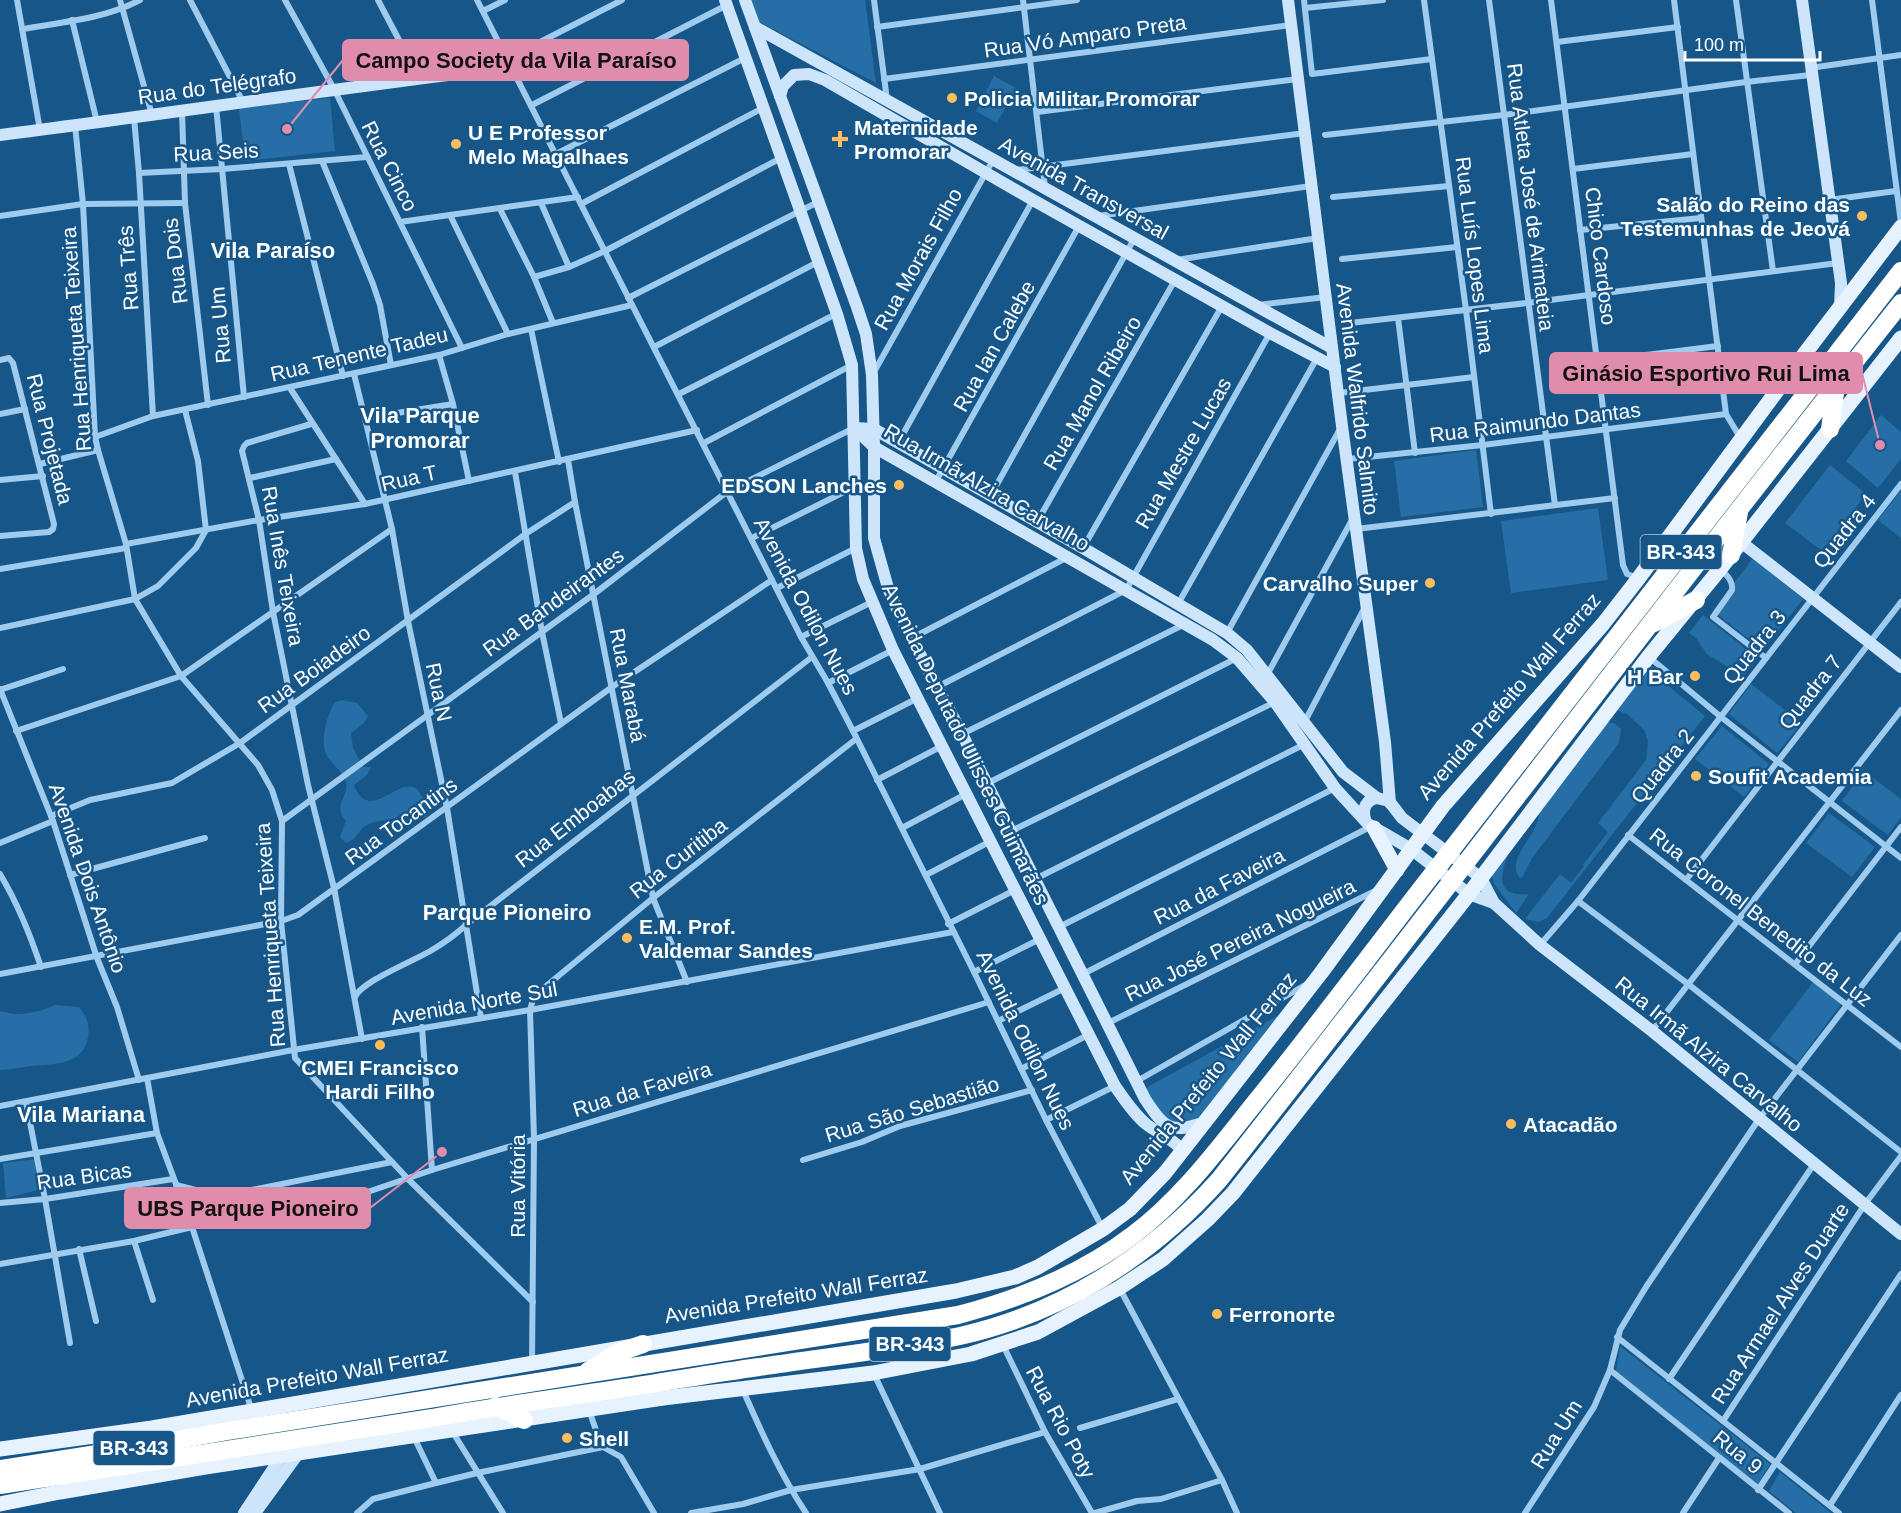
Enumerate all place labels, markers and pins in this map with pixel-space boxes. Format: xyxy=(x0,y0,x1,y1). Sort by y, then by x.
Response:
callout: Campo Society da Vila Paraíso xyxy=(343,40,688,80)
place label: Policia Militar Promorar xyxy=(964,87,1200,110)
marker: Policia Militar Promorar xyxy=(945,91,959,105)
place label: Maternidade Promorar xyxy=(854,116,978,163)
place label: U E Professor Melo Magalhaes xyxy=(468,121,629,168)
marker: Maternidade Promorar xyxy=(831,130,849,148)
marker: U E Professor Melo Magalhaes xyxy=(449,137,463,151)
place label: Salão do Reino das Testemunhas de Jeová xyxy=(1620,193,1850,240)
marker: Salão do Reino das Testemunhas de Jeová xyxy=(1855,209,1869,223)
callout: Ginásio Esportivo Rui Lima xyxy=(1550,353,1862,393)
place label: EDSON Lanches xyxy=(721,474,887,497)
marker: EDSON Lanches xyxy=(892,478,906,492)
place label: Carvalho Super xyxy=(1263,572,1418,595)
marker: Carvalho Super xyxy=(1423,576,1437,590)
place label: H Bar xyxy=(1627,665,1683,688)
marker: H Bar xyxy=(1688,669,1702,683)
place label: Soufit Academia xyxy=(1708,765,1872,788)
marker: Soufit Academia xyxy=(1689,769,1703,783)
place label: E.M. Prof. Valdemar Sandes xyxy=(639,915,813,962)
marker: E.M. Prof. Valdemar Sandes xyxy=(620,931,634,945)
marker: CMEI Francisco Hardi Filho xyxy=(373,1038,387,1052)
place label: CMEI Francisco Hardi Filho xyxy=(301,1056,459,1103)
place label: Atacadão xyxy=(1523,1113,1618,1136)
marker: Atacadão xyxy=(1504,1117,1518,1131)
callout: UBS Parque Pioneiro xyxy=(125,1188,370,1228)
place label: Ferronorte xyxy=(1229,1303,1335,1326)
marker: Ferronorte xyxy=(1210,1307,1224,1321)
place label: Shell xyxy=(579,1427,629,1450)
marker: Shell xyxy=(560,1431,574,1445)

